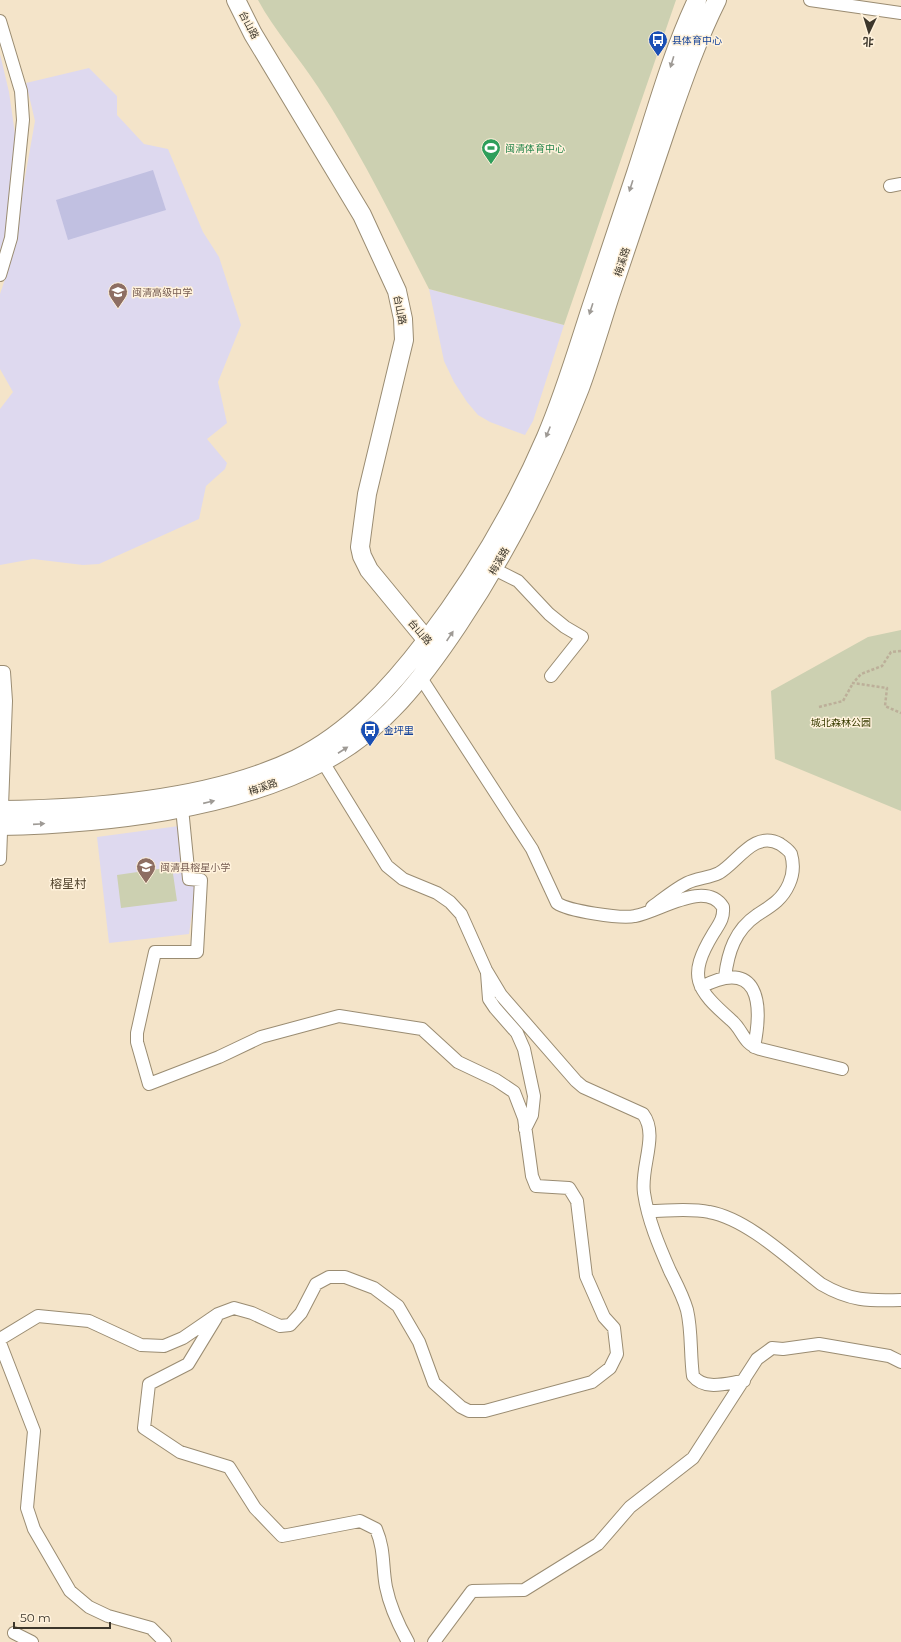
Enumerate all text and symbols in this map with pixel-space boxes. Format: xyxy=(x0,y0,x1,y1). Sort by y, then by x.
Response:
street label: 台山路 xyxy=(236,9,262,41)
north arrow xyxy=(849,12,889,52)
bus stop icon: 县体育中心 xyxy=(647,29,669,57)
place label: 县体育中心 xyxy=(672,34,722,47)
text: 北 xyxy=(862,35,874,49)
one-way arrow xyxy=(669,56,675,68)
sports icon: 闽清体育中心 xyxy=(480,137,502,165)
place label: 闽清体育中心 xyxy=(505,142,565,155)
one-way arrow xyxy=(628,180,634,192)
street label: 梅溪路 xyxy=(611,246,633,278)
school or university icon: 闽清高级中学 xyxy=(107,281,129,309)
place label: 闽清高级中学 xyxy=(132,286,192,299)
street label: 台山路 xyxy=(391,294,409,326)
one-way arrow xyxy=(588,303,594,315)
one-way arrow xyxy=(545,426,551,437)
street label: 梅溪路 xyxy=(486,545,512,577)
street label: 台山路 xyxy=(405,616,435,648)
one-way arrow xyxy=(447,631,454,642)
park label: 城北森林公园 xyxy=(811,716,871,729)
bus stop icon: 金坪里 xyxy=(359,719,381,747)
place label: 金坪里 xyxy=(384,724,414,737)
one-way arrow xyxy=(338,746,348,754)
street label: 梅溪路 xyxy=(247,776,279,798)
one-way arrow xyxy=(203,799,216,805)
one-way arrow xyxy=(33,820,45,827)
school or university icon: 闽清县榕星小学 xyxy=(135,856,157,884)
place label: 闽清县榕星小学 xyxy=(160,861,230,874)
district label: 榕星村 xyxy=(50,876,87,891)
scale bar xyxy=(14,1604,110,1630)
text: 50 m xyxy=(20,1610,51,1625)

